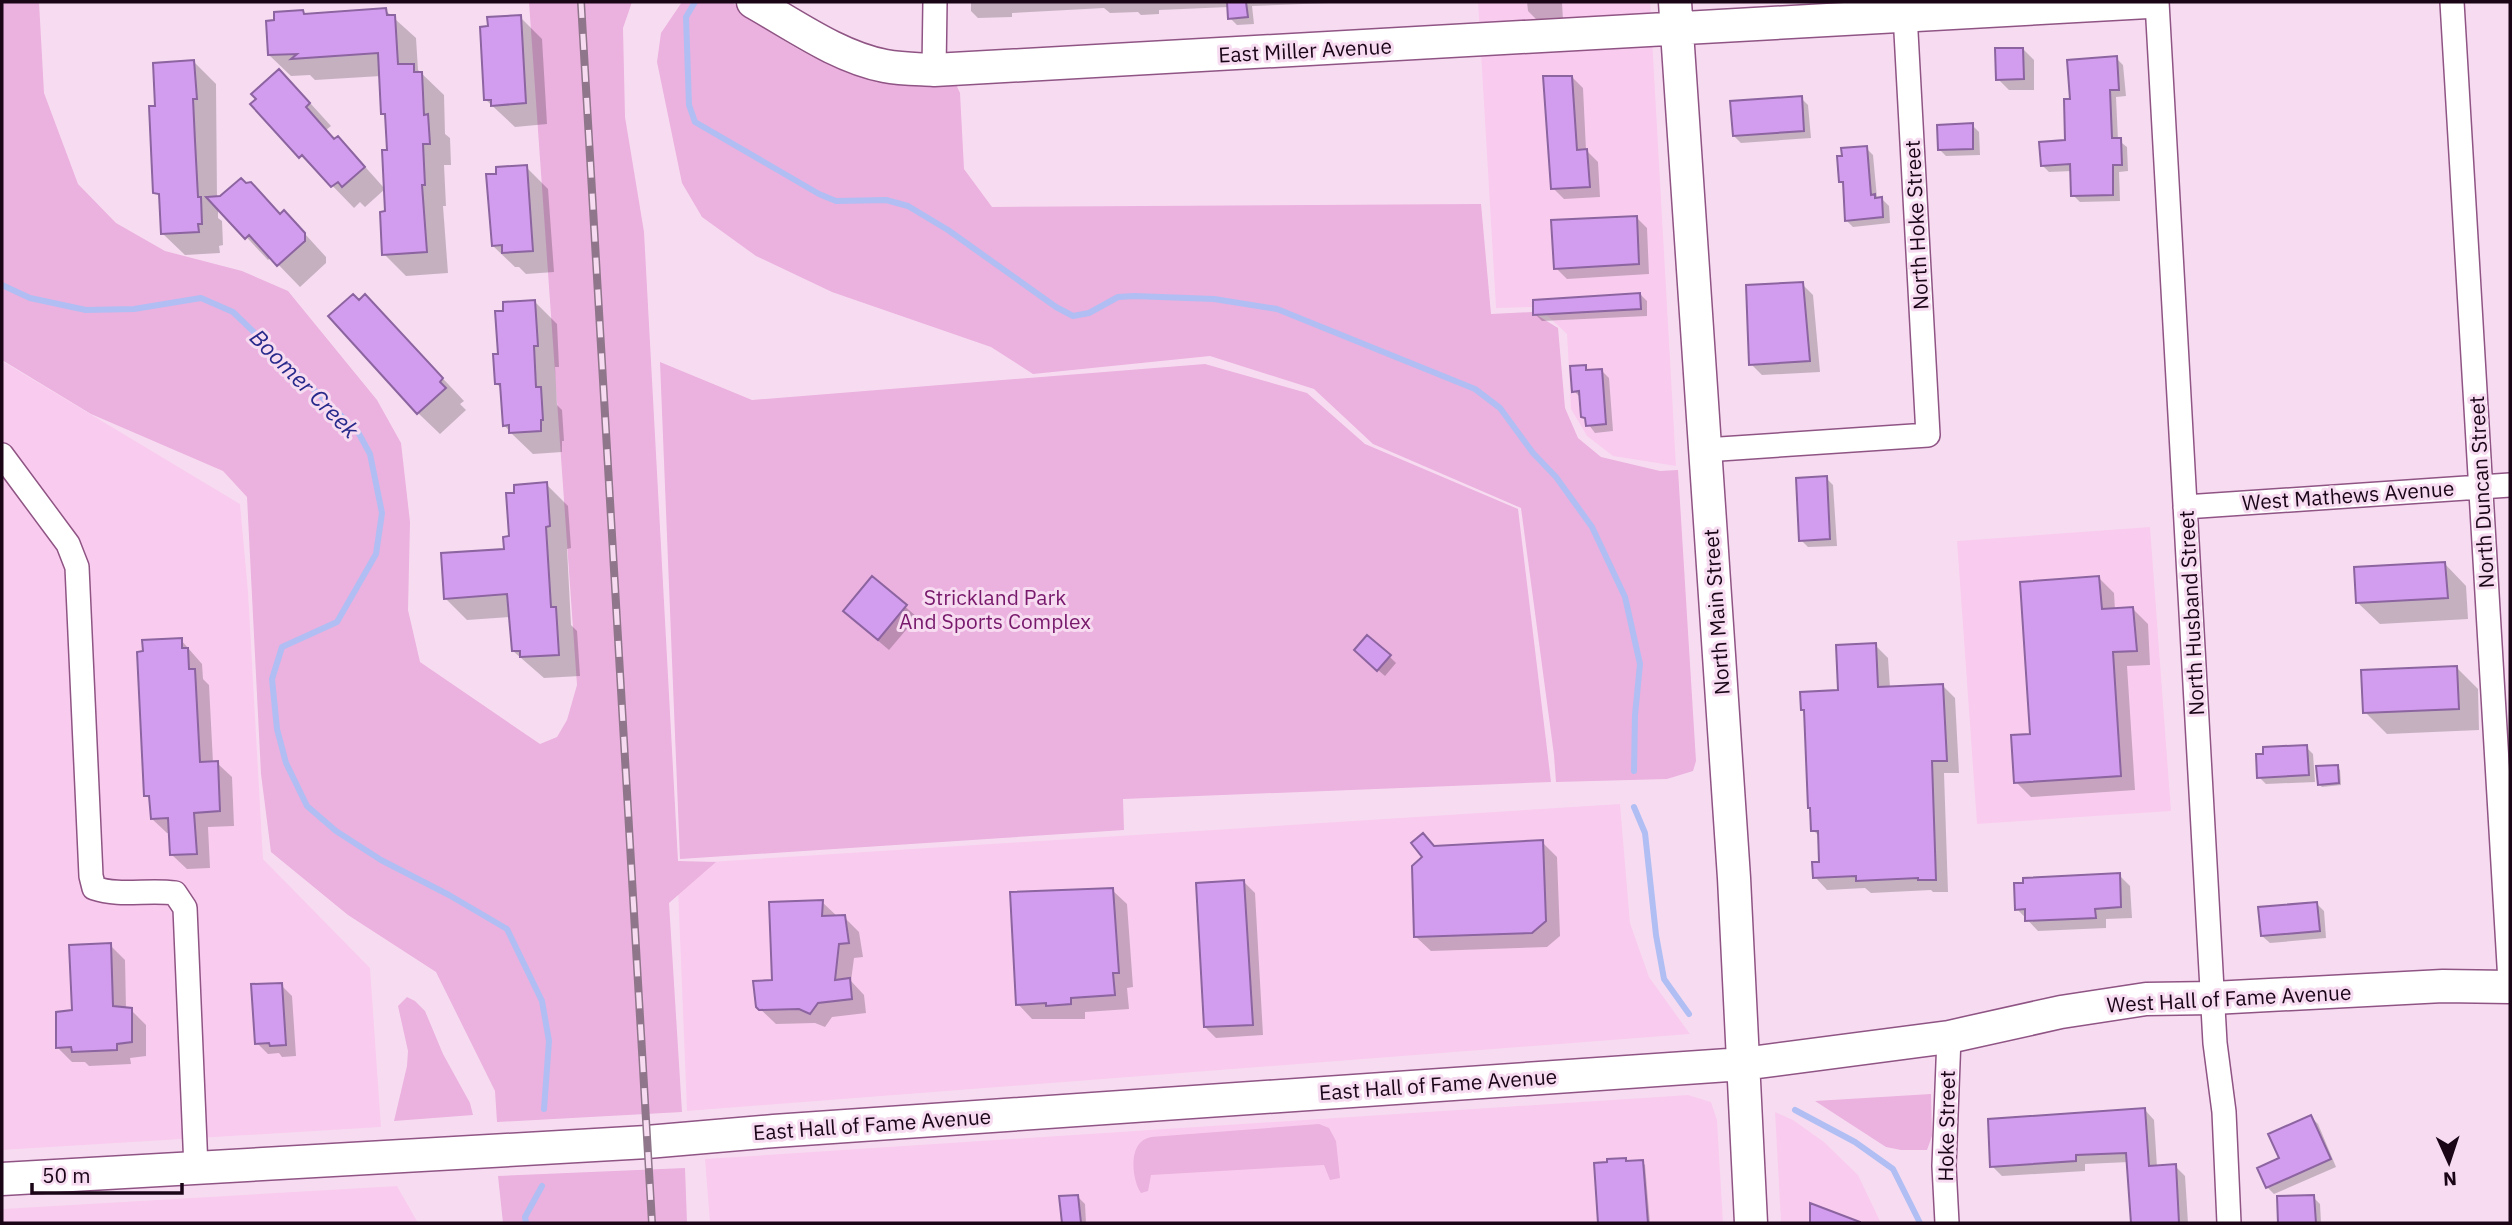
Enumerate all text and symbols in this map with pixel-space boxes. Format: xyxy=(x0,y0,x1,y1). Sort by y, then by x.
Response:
street label: East Miller Avenue xyxy=(1217,31,1393,69)
street label: North Hoke Street xyxy=(1898,139,1934,311)
water label: Boomer Creek xyxy=(244,322,367,445)
street label: North Duncan Street xyxy=(2462,395,2500,589)
street label: West Mathews Avenue xyxy=(2241,474,2455,516)
street label: North Husband Street xyxy=(2172,510,2210,716)
street label: North Main Street xyxy=(1696,528,1736,696)
park label: Strickland Park And Sports Complex xyxy=(899,583,1091,635)
street label: West Hall of Fame Avenue xyxy=(2106,978,2352,1018)
street label: East Hall of Fame Avenue xyxy=(1318,1062,1558,1106)
street label: Hoke Street xyxy=(1931,1070,1961,1182)
street label: East Hall of Fame Avenue xyxy=(752,1102,992,1146)
north arrow xyxy=(2414,1127,2484,1197)
scale bar xyxy=(32,1152,182,1196)
text: 50 m xyxy=(42,1161,91,1189)
text: N xyxy=(2442,1167,2457,1191)

